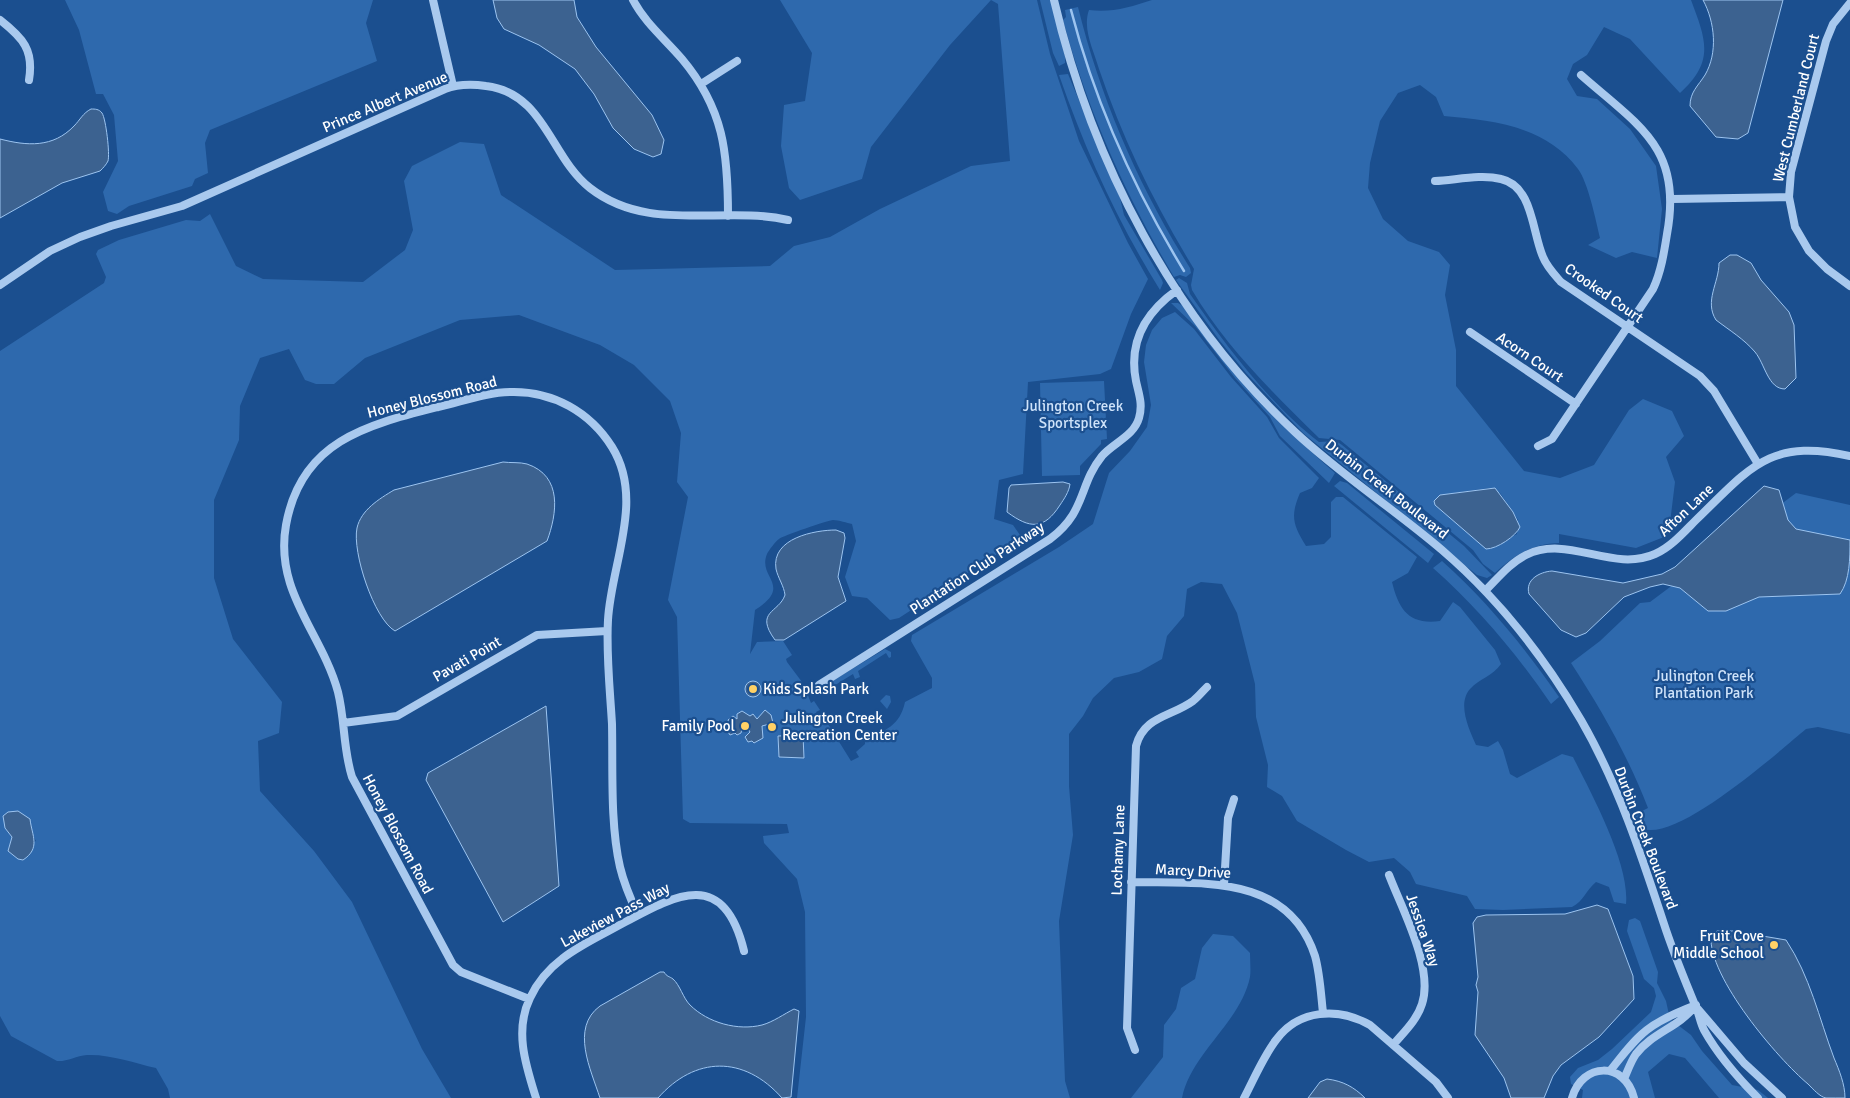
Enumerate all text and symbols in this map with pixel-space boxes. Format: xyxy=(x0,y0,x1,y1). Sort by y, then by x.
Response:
street label: West Cumberland Court xyxy=(1769,32,1823,184)
street label: Prince Albert Avenue xyxy=(320,67,450,137)
street label: Crooked Court xyxy=(1561,259,1647,327)
street label: Acorn Court xyxy=(1493,328,1567,386)
street label: Honey Blossom Road xyxy=(365,372,499,422)
park label: Julington Creek Sportsplex xyxy=(1023,397,1124,432)
street label: Durbin Creek Boulevard xyxy=(1322,435,1452,543)
street label: Afton Lane xyxy=(1655,480,1717,540)
street label: Plantation Club Parkway xyxy=(906,518,1048,618)
street label: Pavati Point xyxy=(430,632,504,686)
park label: Julington Creek Plantation Park xyxy=(1654,667,1755,702)
place label: Kids Splash Park xyxy=(763,680,869,698)
marker: Kids Splash Park xyxy=(747,683,759,695)
place label: Julington Creek Recreation Center xyxy=(782,709,898,744)
place label: Family Pool xyxy=(661,717,735,735)
marker: Family Pool xyxy=(739,720,751,732)
marker: Julington Creek Recreation Center xyxy=(766,721,778,733)
street label: Durbin Creek Boulevard xyxy=(1610,764,1682,912)
street label: Honey Blossom Road xyxy=(359,771,437,897)
street label: Lochamy Lane xyxy=(1107,804,1129,896)
street label: Marcy Drive xyxy=(1155,860,1231,882)
street label: Lakeview Pass Way xyxy=(557,879,673,951)
street label: Jessica Way xyxy=(1402,891,1444,969)
place label: Fruit Cove Middle School xyxy=(1673,927,1764,962)
marker: Fruit Cove Middle School xyxy=(1768,939,1780,951)

